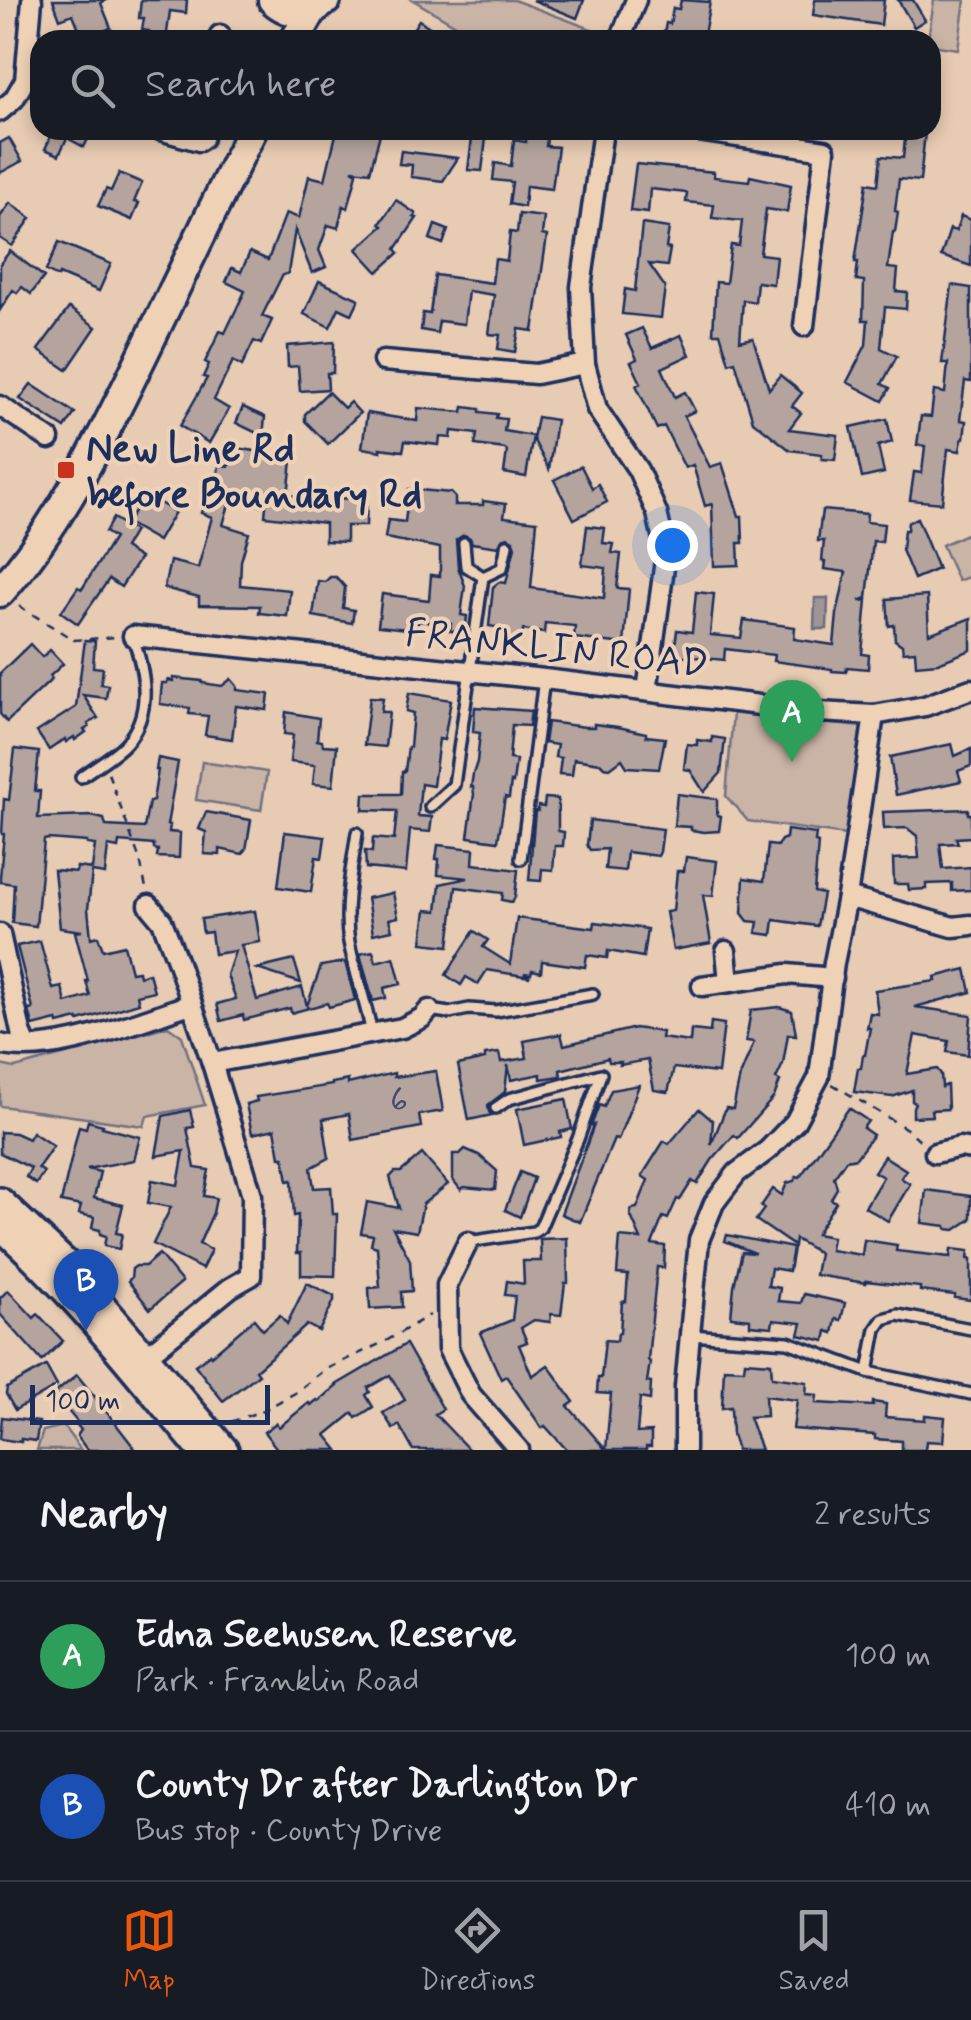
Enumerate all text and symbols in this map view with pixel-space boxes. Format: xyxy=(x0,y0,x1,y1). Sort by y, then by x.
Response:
search box xyxy=(30,30,941,140)
icon: search xyxy=(65,58,120,113)
text: Search here xyxy=(145,61,336,110)
place label: New Line Rd before Boundary Rd xyxy=(86,424,422,526)
marker: New Line Rd before Boundary Rd xyxy=(55,459,77,481)
your location xyxy=(647,520,698,571)
street label: FRANKLIN ROAD xyxy=(403,608,711,692)
pin: A xyxy=(760,680,824,762)
house number: 6 xyxy=(390,1078,408,1124)
pin: B xyxy=(54,1248,118,1331)
scale bar xyxy=(30,1380,270,1424)
text: 100 m xyxy=(45,1384,120,1421)
text: Nearby xyxy=(40,1488,168,1543)
text: 2 results xyxy=(814,1494,931,1536)
text: Edna Seehusen Reserve xyxy=(135,1611,516,1660)
text: A xyxy=(62,1635,83,1677)
text: 100 m xyxy=(845,1635,931,1677)
text: Park · Franklin Road xyxy=(135,1660,419,1702)
text: County Dr after Darlington Dr xyxy=(135,1761,637,1810)
text: B xyxy=(62,1785,83,1827)
text: 410 m xyxy=(845,1785,931,1827)
text: Bus stop · County Drive xyxy=(135,1810,442,1852)
tab: Map xyxy=(122,1903,177,2000)
tab: Directions xyxy=(420,1903,535,2000)
tab: Saved xyxy=(779,1903,849,2000)

